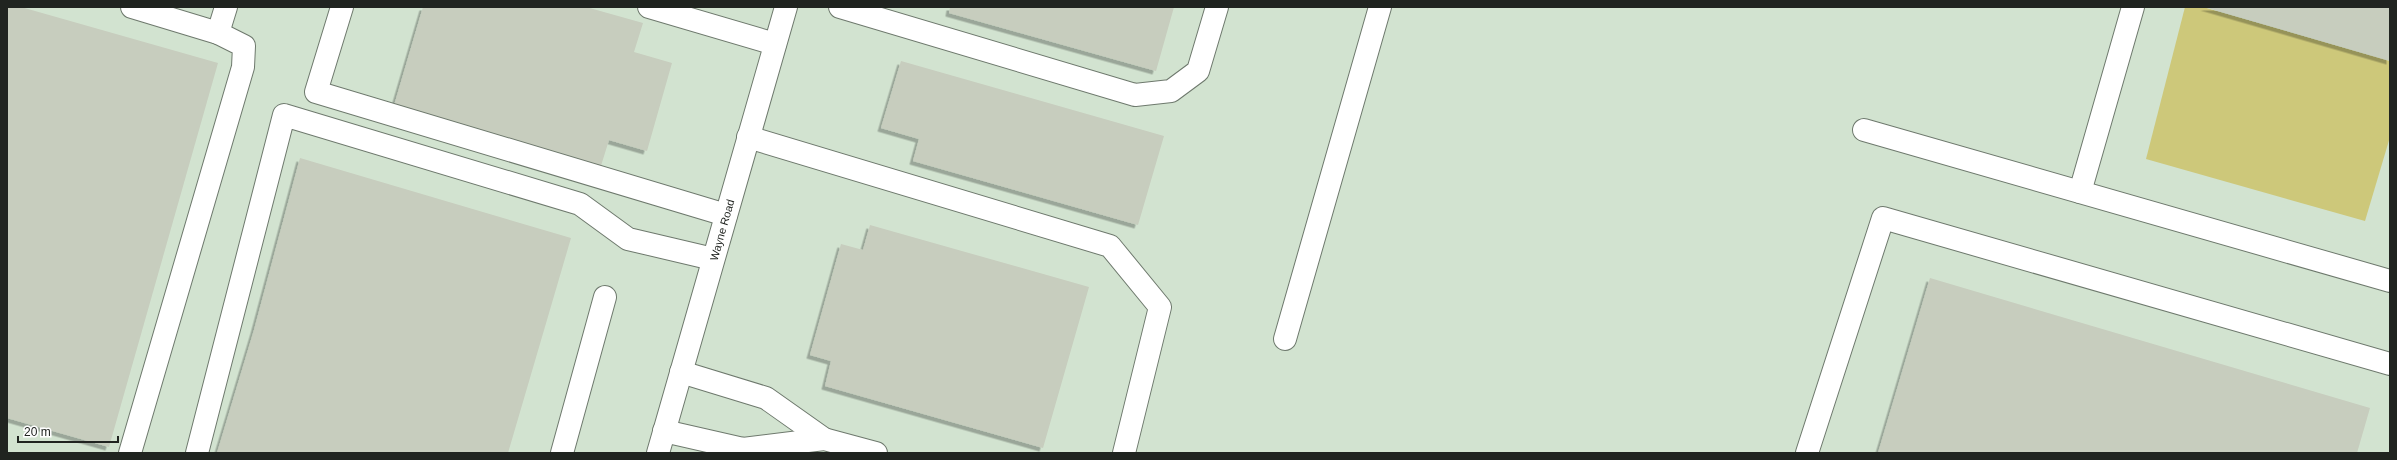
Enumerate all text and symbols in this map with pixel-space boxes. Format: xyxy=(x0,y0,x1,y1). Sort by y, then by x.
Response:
street label: Wayne Road xyxy=(708,198,736,262)
scale bar xyxy=(18,418,118,444)
text: 20 m xyxy=(24,425,51,439)

